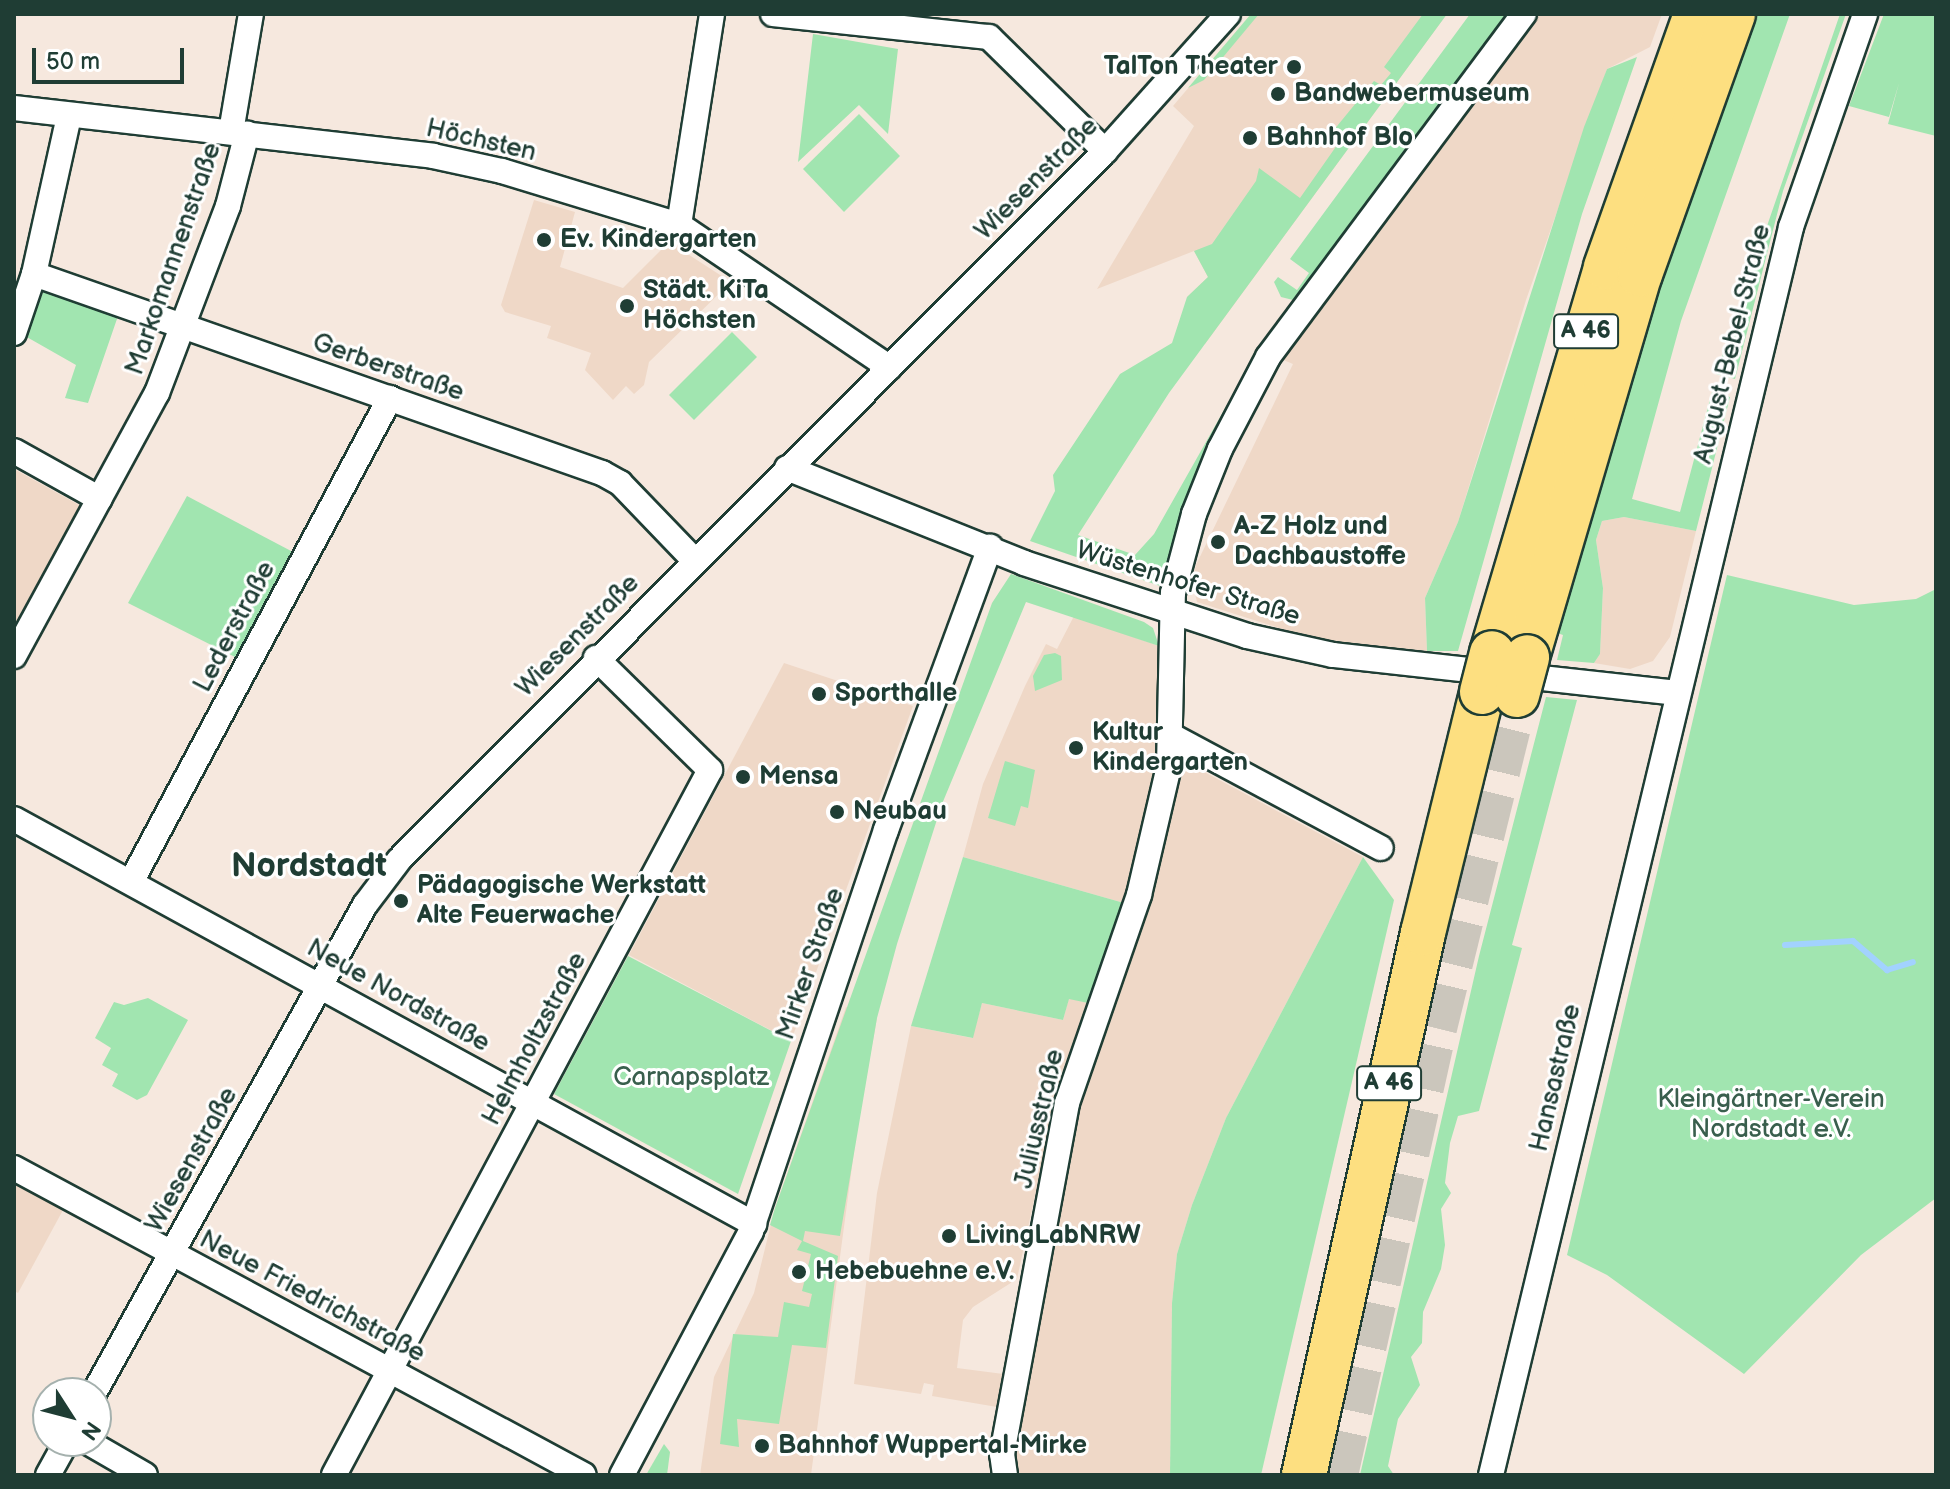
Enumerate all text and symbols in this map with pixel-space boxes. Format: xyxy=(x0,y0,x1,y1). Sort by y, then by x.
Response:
scale bar xyxy=(36,32,188,82)
text: 50 m xyxy=(46,47,100,76)
place label: TalTon Theater xyxy=(1104,51,1278,83)
marker: TalTon Theater xyxy=(1285,58,1303,76)
place label: Bandwebermuseum xyxy=(1294,78,1530,110)
marker: Bandwebermuseum xyxy=(1269,85,1287,103)
street label: Wiesenstraße xyxy=(969,111,1105,247)
street label: Höchsten xyxy=(423,113,539,169)
place label: Bahnhof Blo xyxy=(1266,122,1413,154)
marker: Bahnhof Blo xyxy=(1241,129,1259,147)
street label: Markomannenstraße xyxy=(120,139,228,379)
street label: August-Bebel-Straße xyxy=(1688,221,1778,467)
place label: Ev. Kindergarten xyxy=(560,224,757,256)
marker: Ev. Kindergarten xyxy=(535,231,553,249)
place label: Städt. KiTa Höchsten xyxy=(643,275,769,336)
marker: Städt. KiTa Höchsten xyxy=(618,297,636,315)
road number: A 46 xyxy=(1552,311,1620,351)
street label: Gerberstraße xyxy=(308,328,468,408)
place label: A-Z Holz und Dachbaustoffe xyxy=(1234,511,1406,572)
marker: A-Z Holz und Dachbaustoffe xyxy=(1209,533,1227,551)
street label: Wüstenhofer Straße xyxy=(1072,535,1304,633)
street label: Lederstraße xyxy=(188,556,282,698)
street label: Wiesenstraße xyxy=(510,568,646,704)
place label: Sporthalle xyxy=(835,678,957,710)
marker: Sporthalle xyxy=(810,685,828,703)
place label: Kultur Kindergarten xyxy=(1092,717,1248,778)
marker: Kultur Kindergarten xyxy=(1067,739,1085,757)
place label: Mensa xyxy=(759,761,839,793)
marker: Mensa xyxy=(734,768,752,786)
place label: Neubau xyxy=(853,796,947,828)
marker: Neubau xyxy=(828,803,846,821)
district label: Nordstadt xyxy=(231,846,387,886)
place label: Pädagogische Werkstatt Alte Feuerwache xyxy=(417,870,706,932)
street label: Mirker Straße xyxy=(770,884,852,1044)
marker: Pädagogische Werkstatt Alte Feuerwache xyxy=(392,892,410,910)
street label: Neue Nordstraße xyxy=(301,933,495,1059)
street label: Helmholtzstraße xyxy=(476,947,594,1131)
street label: Hansastraße xyxy=(1524,1001,1588,1155)
street label: Juliusstraße xyxy=(1009,1047,1071,1191)
park label: Carnapsplatz xyxy=(613,1062,769,1094)
road number: A 46 xyxy=(1355,1063,1423,1103)
street label: Wiesenstraße xyxy=(139,1082,245,1238)
park label: Kleingärtner-Verein Nordstadt e.V. xyxy=(1657,1084,1885,1146)
place label: LivingLabNRW xyxy=(965,1220,1140,1252)
street label: Neue Friedrichstraße xyxy=(194,1224,430,1370)
marker: LivingLabNRW xyxy=(940,1227,958,1245)
place label: Hebebuehne e.V. xyxy=(815,1256,1015,1288)
marker: Hebebuehne e.V. xyxy=(790,1263,808,1281)
north arrow xyxy=(32,1377,112,1457)
text: N xyxy=(74,1416,106,1445)
place label: Bahnhof Wuppertal-Mirke xyxy=(778,1430,1087,1462)
marker: Bahnhof Wuppertal-Mirke xyxy=(753,1437,771,1455)

